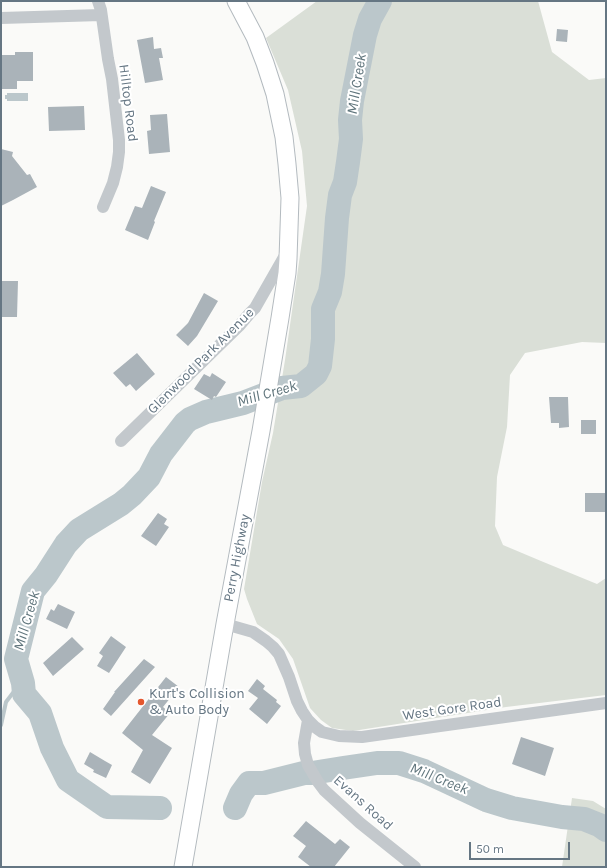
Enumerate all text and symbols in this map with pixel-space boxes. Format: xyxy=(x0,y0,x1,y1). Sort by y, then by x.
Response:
water label: Mill Creek xyxy=(343,52,371,116)
street label: Hilltop Road xyxy=(115,63,141,143)
street label: Glenwood Park Avenue xyxy=(144,304,258,418)
water label: Mill Creek xyxy=(235,377,299,411)
street label: Perry Highway xyxy=(220,513,254,603)
water label: Mill Creek xyxy=(10,589,44,653)
place label: Kurt's Collision & Auto Body xyxy=(149,686,245,718)
street label: West Gore Road xyxy=(401,694,503,724)
marker: Kurt's Collision & Auto Body xyxy=(136,697,146,707)
water label: Mill Creek xyxy=(407,759,471,799)
street label: Evans Road xyxy=(330,772,396,834)
scale bar xyxy=(471,834,572,860)
text: 50 m xyxy=(476,842,504,856)

